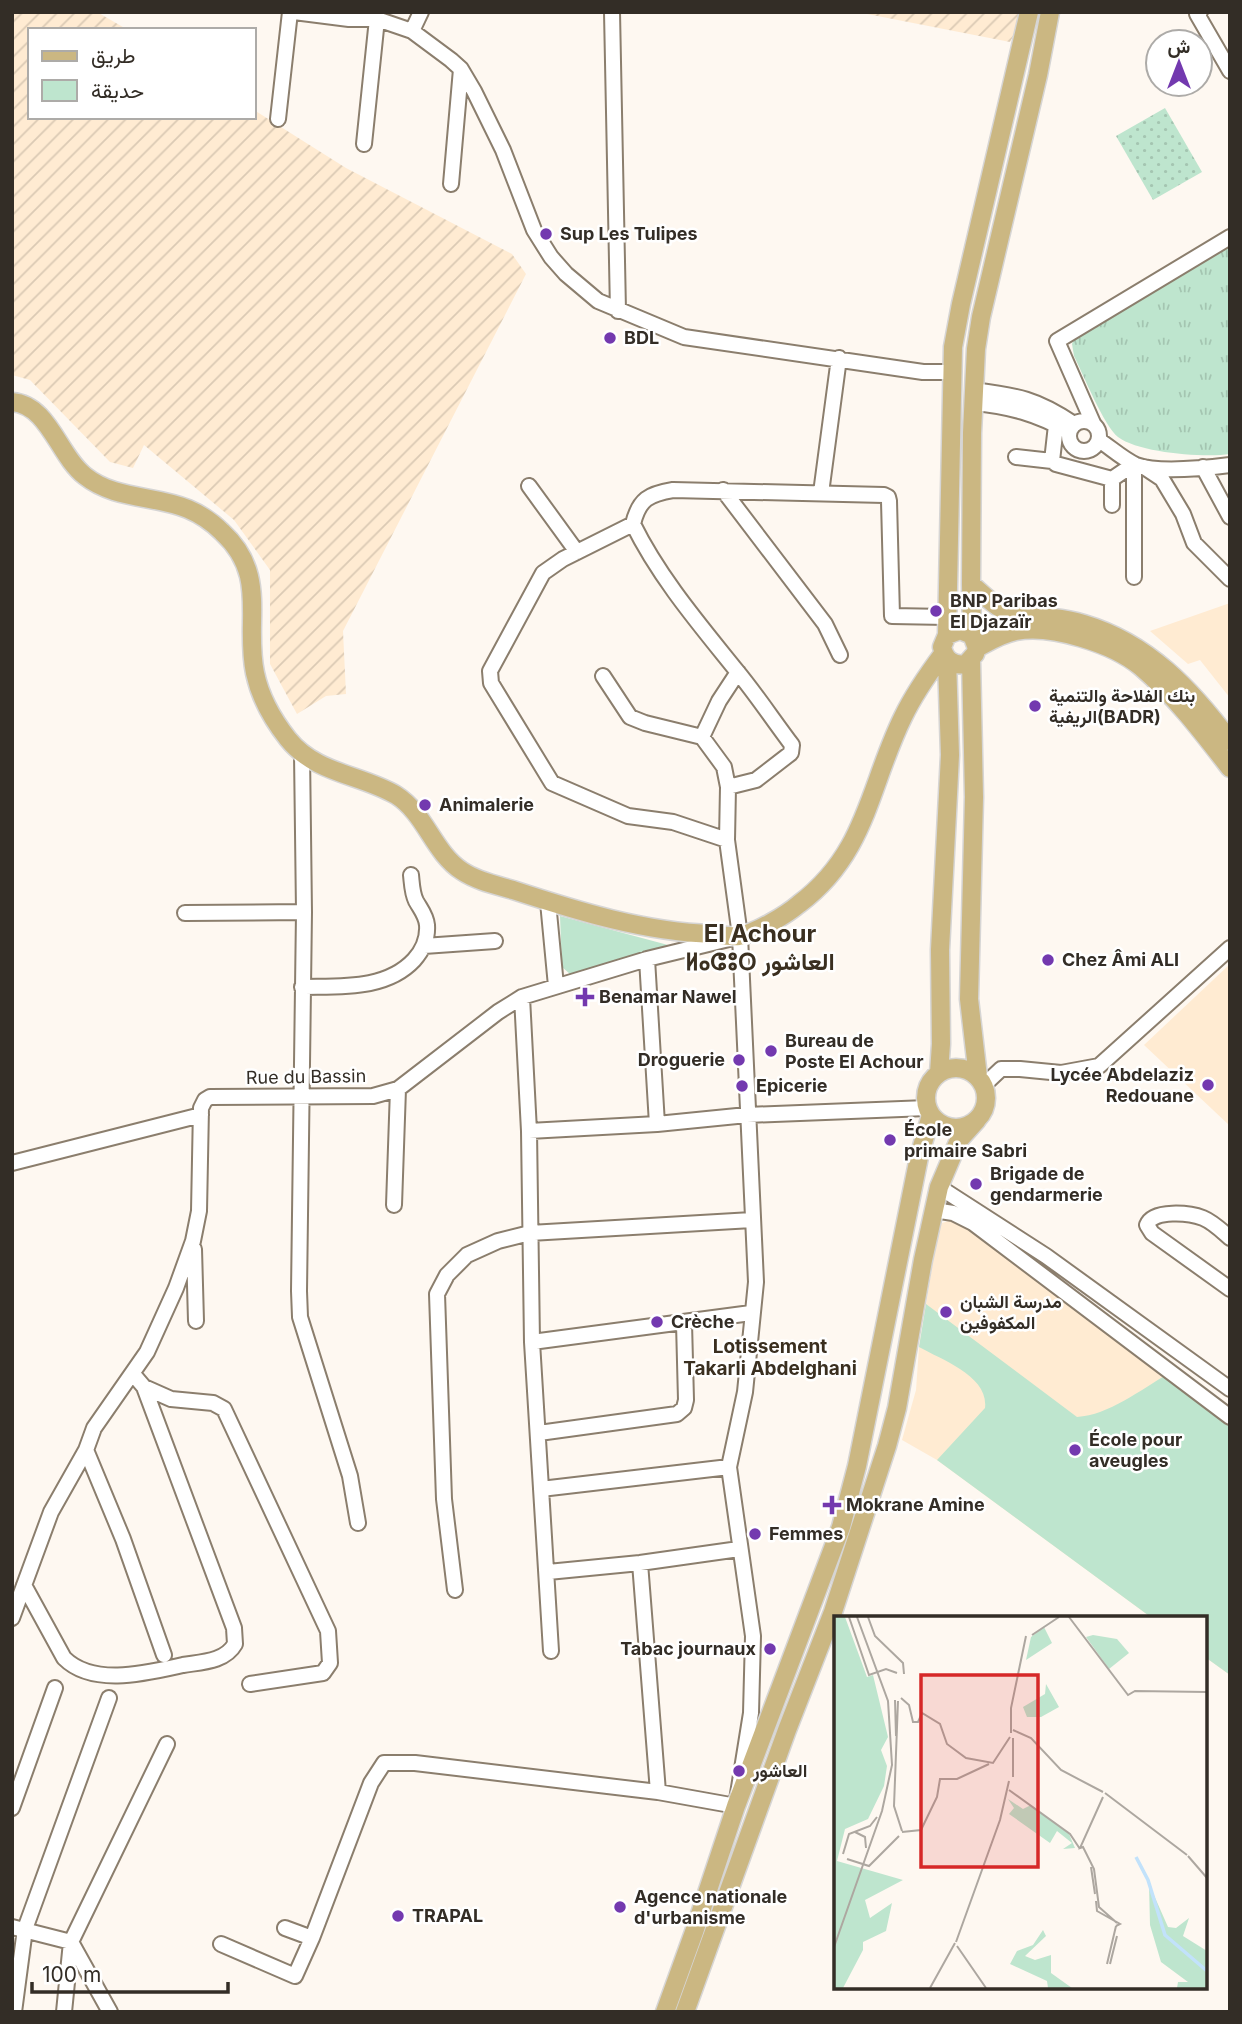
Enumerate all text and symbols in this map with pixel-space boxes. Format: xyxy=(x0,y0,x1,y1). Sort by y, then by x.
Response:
legend xyxy=(28,28,256,119)
north arrow xyxy=(1144,28,1214,98)
text: ش xyxy=(1168,35,1191,58)
text: طريق xyxy=(91,43,136,69)
text: حديقة xyxy=(91,78,144,103)
place label: Sup Les Tulipes xyxy=(560,223,698,244)
marker: Sup Les Tulipes xyxy=(538,226,554,242)
place label: BDL xyxy=(624,327,659,348)
marker: BDL xyxy=(602,330,618,346)
place label: BNP Paribas El Djazaïr xyxy=(950,590,1058,632)
marker: BNP Paribas El Djazaïr xyxy=(928,603,944,619)
place label: بنك الفلاحة والتنمية الريفية(BADR) xyxy=(1049,685,1195,728)
marker: بنك الفلاحة والتنمية الريفية(BADR) xyxy=(1027,698,1043,714)
place label: Animalerie xyxy=(439,794,534,815)
marker: Animalerie xyxy=(417,797,433,813)
district label: El Achour ⵍⴰⵛⵓⵔ العاشور xyxy=(685,919,835,977)
place label: Chez Âmi ALI xyxy=(1062,949,1179,970)
marker: Chez Âmi ALI xyxy=(1040,952,1056,968)
place label: Benamar Nawel xyxy=(599,986,737,1007)
marker: Benamar Nawel xyxy=(577,989,593,1005)
place label: Bureau de Poste El Achour xyxy=(785,1030,924,1072)
marker: Bureau de Poste El Achour xyxy=(763,1043,779,1059)
place label: Droguerie xyxy=(638,1049,725,1070)
marker: Droguerie xyxy=(731,1052,747,1068)
place label: Lycée Abdelaziz Redouane xyxy=(1051,1064,1194,1106)
street label: Rue du Bassin xyxy=(246,1065,366,1088)
place label: Epicerie xyxy=(756,1075,828,1096)
marker: Lycée Abdelaziz Redouane xyxy=(1200,1077,1216,1093)
marker: Epicerie xyxy=(734,1078,750,1094)
place label: École primaire Sabri xyxy=(904,1119,1027,1161)
marker: École primaire Sabri xyxy=(882,1132,898,1148)
place label: Brigade de gendarmerie xyxy=(990,1163,1103,1205)
marker: Brigade de gendarmerie xyxy=(968,1176,984,1192)
place label: مدرسة الشبان المكفوفين xyxy=(960,1291,1062,1334)
marker: مدرسة الشبان المكفوفين xyxy=(938,1304,954,1320)
place label: Crèche xyxy=(671,1311,735,1332)
marker: Crèche xyxy=(649,1314,665,1330)
district label: Lotissement Takarli Abdelghani xyxy=(683,1335,857,1380)
place label: École pour aveugles xyxy=(1089,1429,1182,1471)
marker: École pour aveugles xyxy=(1067,1442,1083,1458)
place label: Mokrane Amine xyxy=(846,1494,985,1515)
marker: Mokrane Amine xyxy=(824,1497,840,1513)
place label: Femmes xyxy=(769,1523,843,1544)
marker: Femmes xyxy=(747,1526,763,1542)
inset map xyxy=(834,1616,1207,1989)
place label: Tabac journaux xyxy=(620,1638,757,1659)
marker: Tabac journaux xyxy=(762,1641,778,1657)
place label: العاشور xyxy=(752,1760,807,1782)
marker: العاشور xyxy=(731,1763,747,1779)
place label: Agence nationale d'urbanisme xyxy=(634,1886,788,1928)
marker: Agence nationale d'urbanisme xyxy=(612,1899,628,1915)
place label: TRAPAL xyxy=(412,1905,483,1926)
marker: TRAPAL xyxy=(390,1908,406,1924)
scale bar xyxy=(32,1951,228,1995)
text: 100 m xyxy=(42,1962,101,1987)

